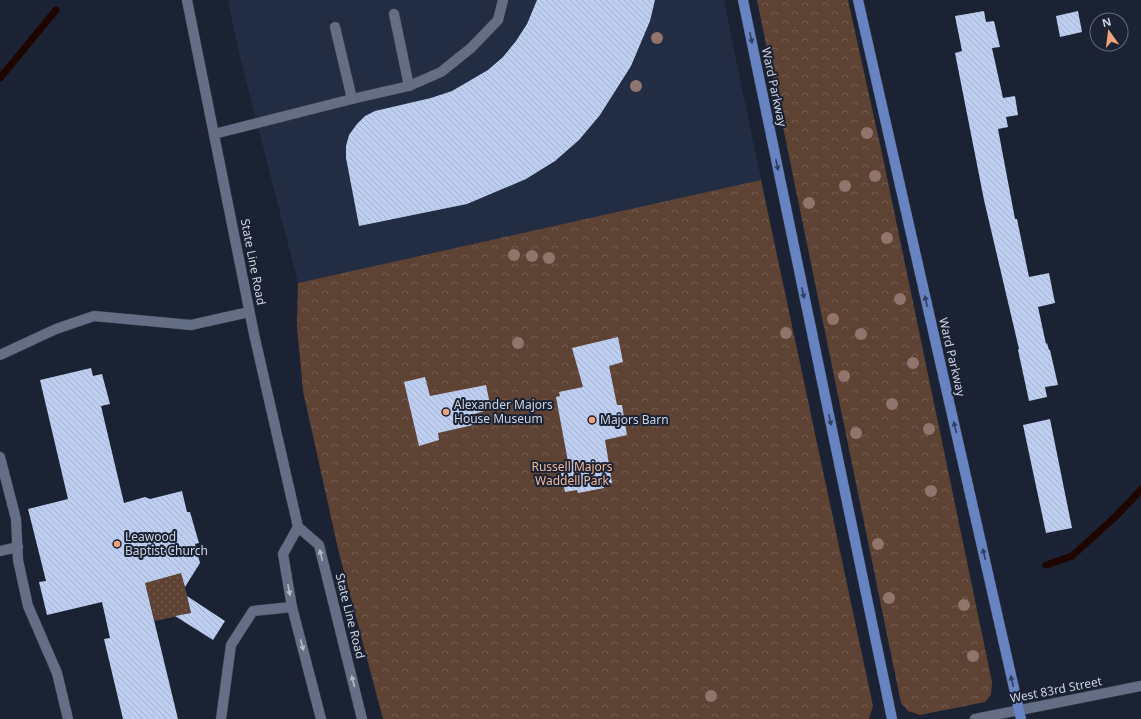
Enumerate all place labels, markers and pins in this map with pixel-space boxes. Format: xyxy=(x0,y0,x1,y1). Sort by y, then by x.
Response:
place label: Alexander Majors House Museum xyxy=(454,396,553,427)
marker: Alexander Majors House Museum xyxy=(441,407,451,417)
place label: Majors Barn xyxy=(600,411,669,428)
marker: Majors Barn xyxy=(587,415,597,425)
place label: Leawood Baptist Church xyxy=(125,528,208,559)
marker: Leawood Baptist Church xyxy=(112,539,122,549)

